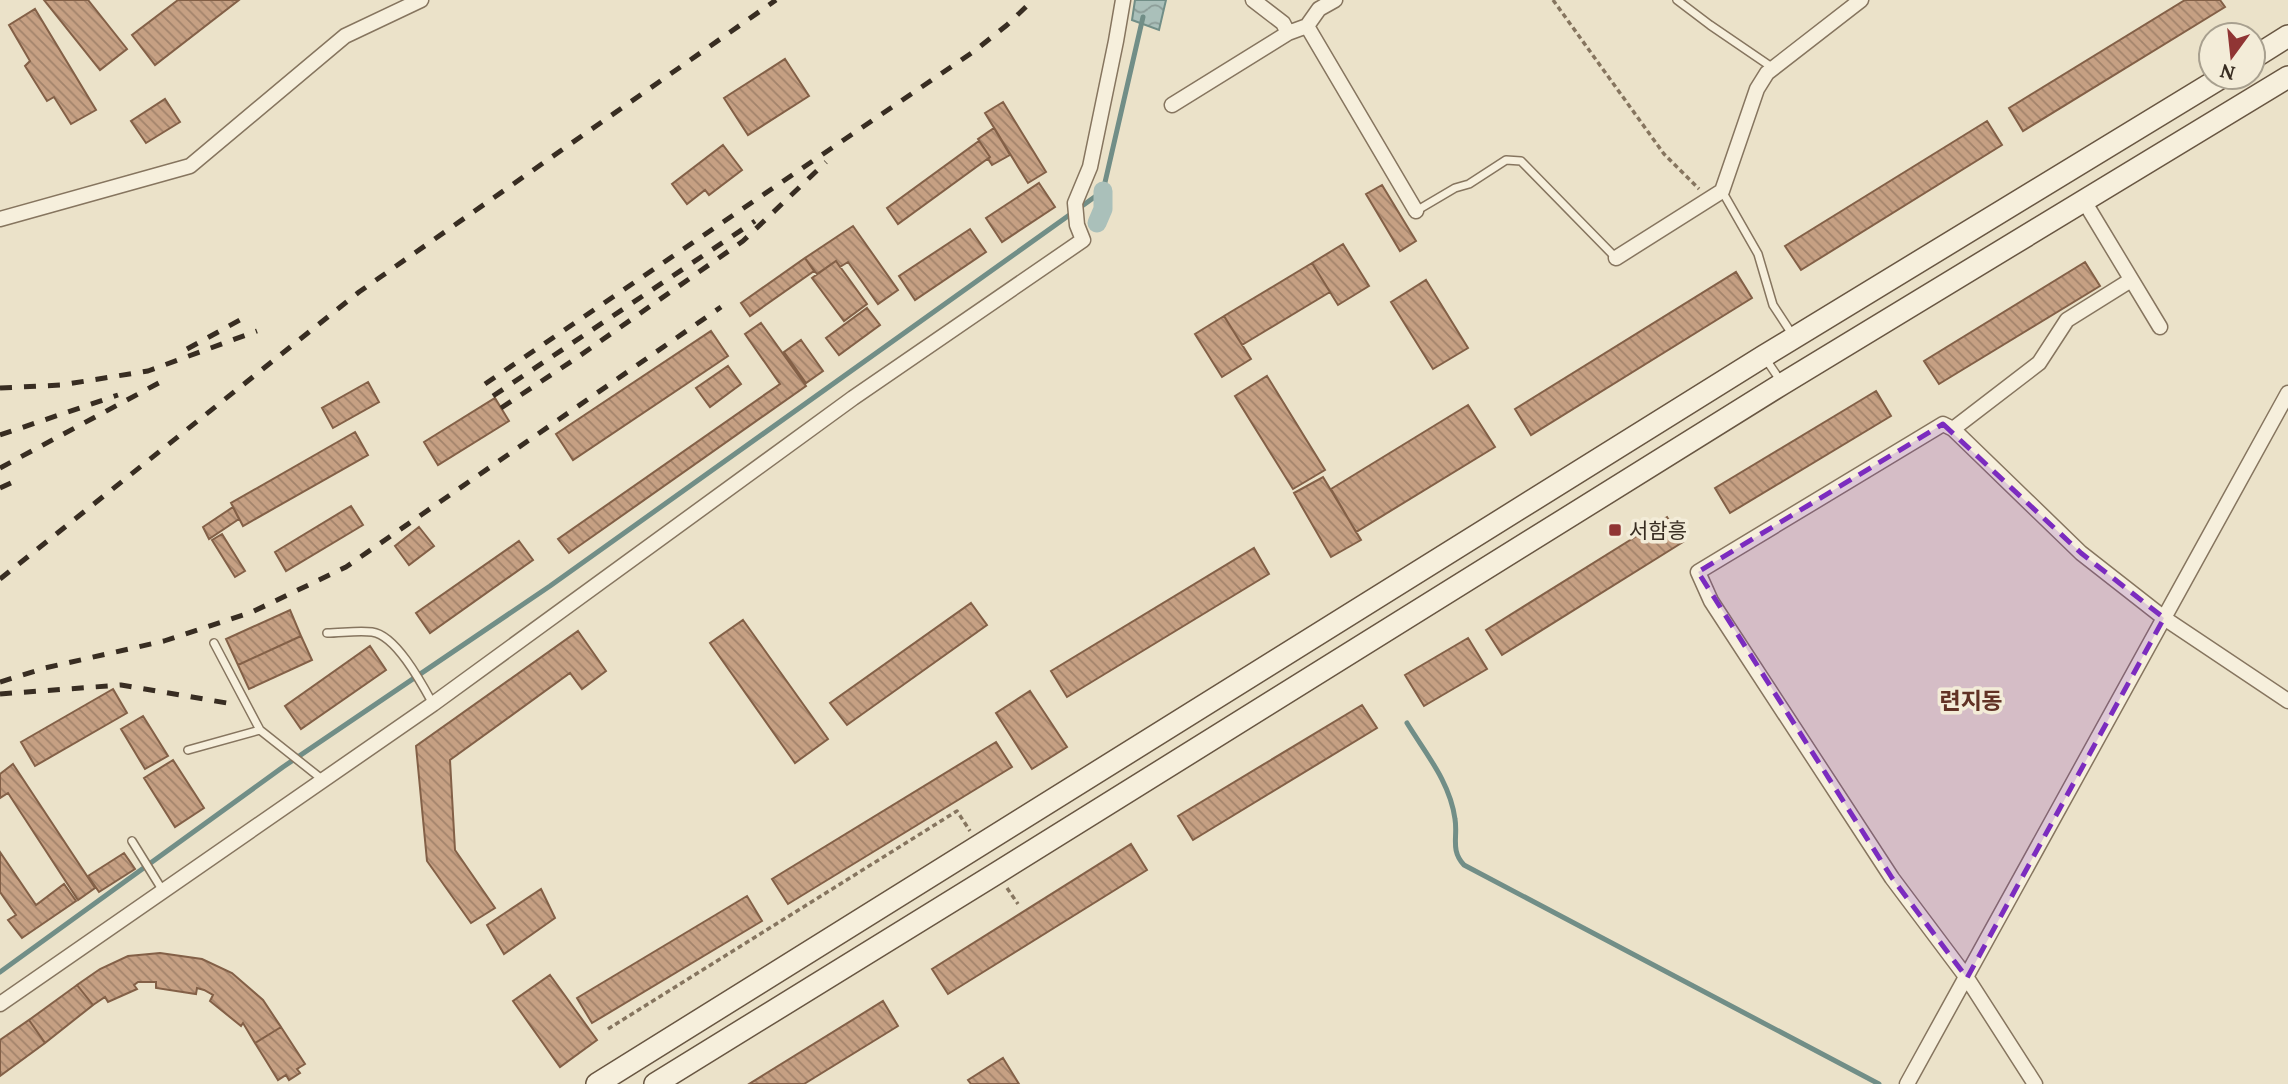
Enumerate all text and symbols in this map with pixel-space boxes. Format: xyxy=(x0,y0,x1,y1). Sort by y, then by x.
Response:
north arrow xyxy=(2197,21,2267,91)
text: N xyxy=(2217,59,2238,86)
place label: 서함흥 xyxy=(1629,517,1687,544)
marker: 서함흥 xyxy=(1607,522,1623,538)
district label: 련지동 xyxy=(1939,686,2003,715)

